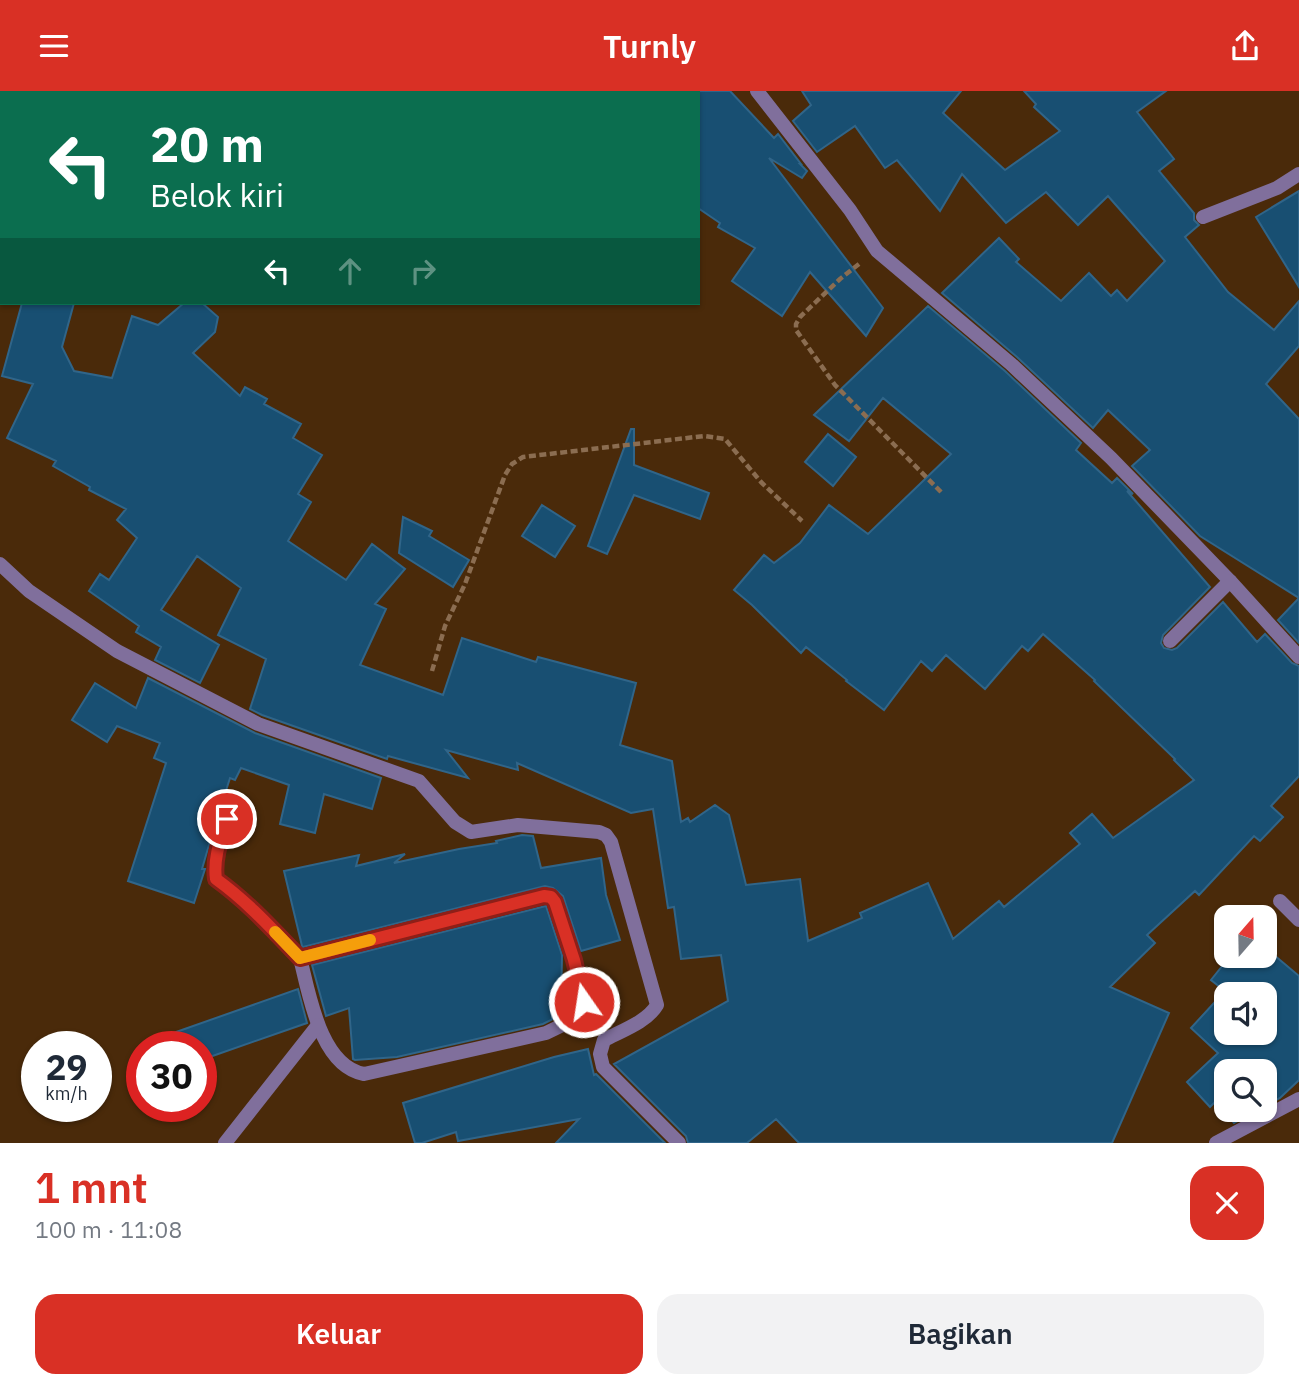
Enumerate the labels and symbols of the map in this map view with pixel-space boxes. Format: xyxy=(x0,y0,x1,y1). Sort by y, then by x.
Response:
pin xyxy=(197,789,257,849)
north arrow xyxy=(1214,905,1278,968)
position arrow xyxy=(547,965,621,1039)
speed limit sign: 30 xyxy=(126,1031,217,1122)

